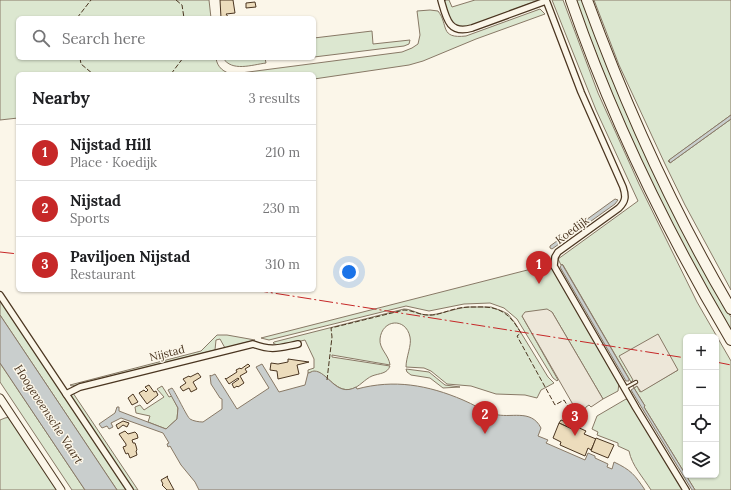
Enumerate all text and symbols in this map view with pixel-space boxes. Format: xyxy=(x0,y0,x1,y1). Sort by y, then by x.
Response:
search box xyxy=(16,16,316,60)
icon: search xyxy=(30,27,52,49)
text: Search here xyxy=(62,29,145,48)
text: Nearby xyxy=(32,87,90,109)
text: 3 results xyxy=(248,90,300,107)
text: Nijstad Hill xyxy=(70,135,151,154)
text: 1 xyxy=(42,144,48,161)
text: 210 m xyxy=(265,144,300,161)
text: Place · Koedijk xyxy=(70,154,157,171)
text: Nijstad xyxy=(70,191,121,210)
text: 2 xyxy=(42,200,48,217)
text: 230 m xyxy=(263,200,300,217)
text: Sports xyxy=(70,210,109,227)
street label: Koedijk xyxy=(552,213,592,247)
text: Paviljoen Nijstad xyxy=(70,247,190,266)
pin: 1 xyxy=(526,251,552,284)
text: 3 xyxy=(41,256,49,273)
text: 310 m xyxy=(265,256,300,273)
your location xyxy=(339,262,359,282)
text: Restaurant xyxy=(70,266,136,283)
map controls xyxy=(683,334,719,478)
button: + xyxy=(683,334,719,370)
street label: Nijstad xyxy=(148,342,187,364)
water label: Hoogeveensche Vaart xyxy=(11,362,87,467)
button: − xyxy=(683,370,719,406)
pin: 2 xyxy=(472,401,498,434)
pin: 3 xyxy=(562,403,588,436)
button: locate xyxy=(683,406,719,442)
button: layers xyxy=(683,442,719,478)

